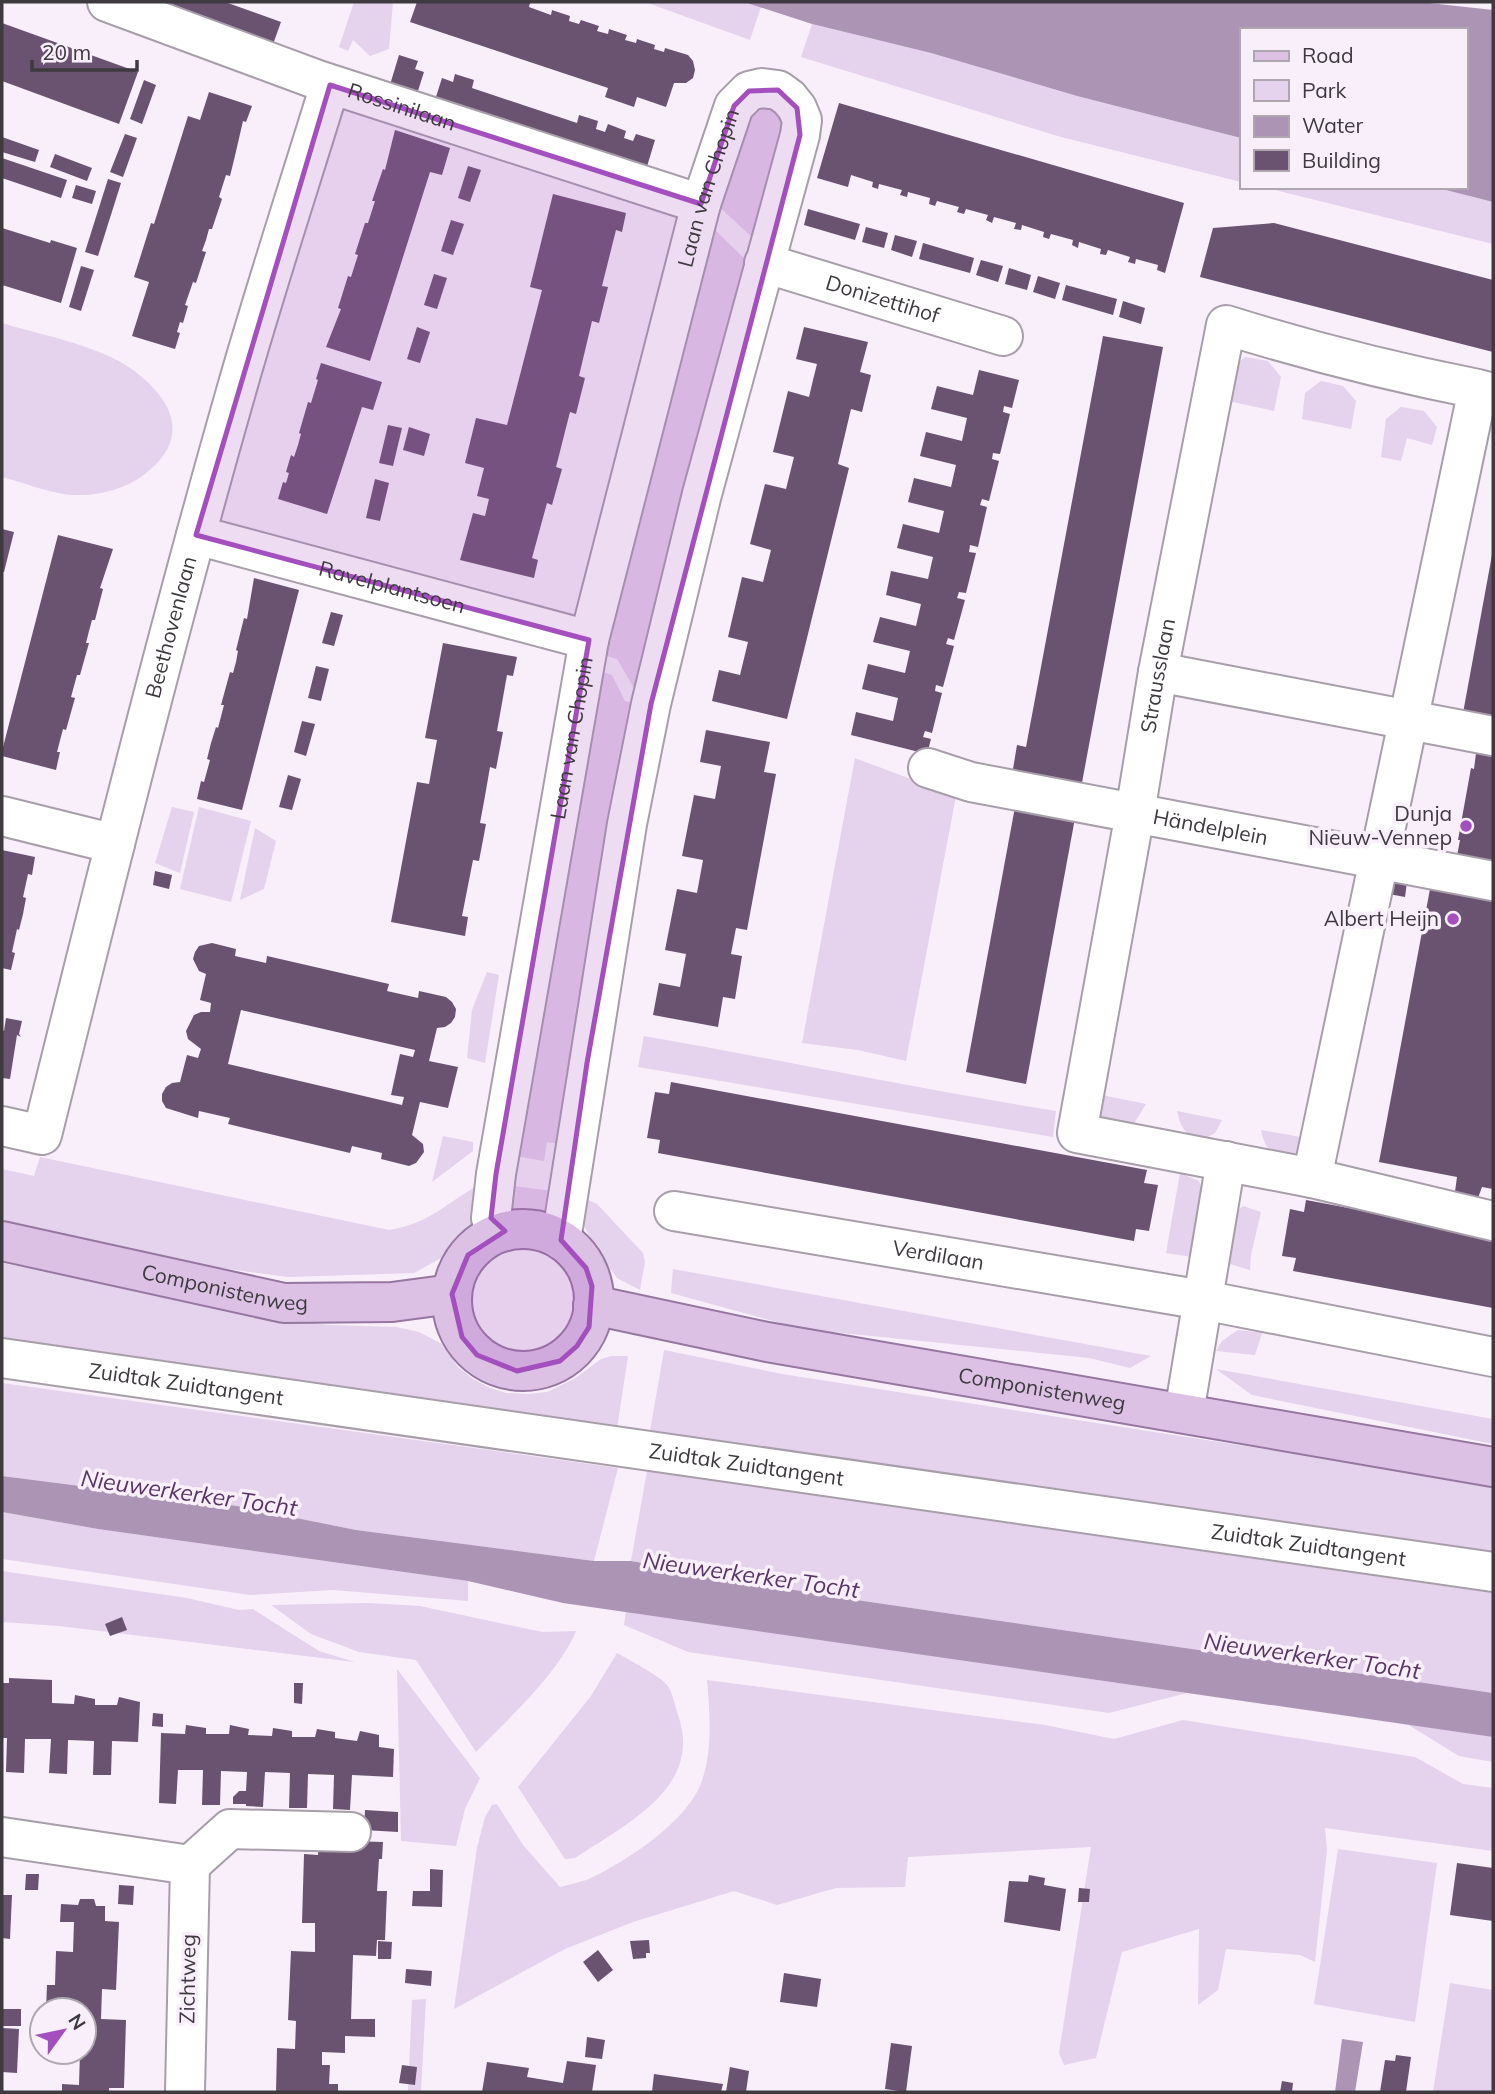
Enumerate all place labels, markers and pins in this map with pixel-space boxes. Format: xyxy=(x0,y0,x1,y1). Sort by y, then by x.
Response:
place label: Dunja Nieuw-Vennep xyxy=(1308,800,1452,850)
marker: Dunja Nieuw-Vennep xyxy=(1458,818,1474,834)
place label: Albert Heijn xyxy=(1324,905,1439,931)
marker: Albert Heijn xyxy=(1445,911,1461,927)

